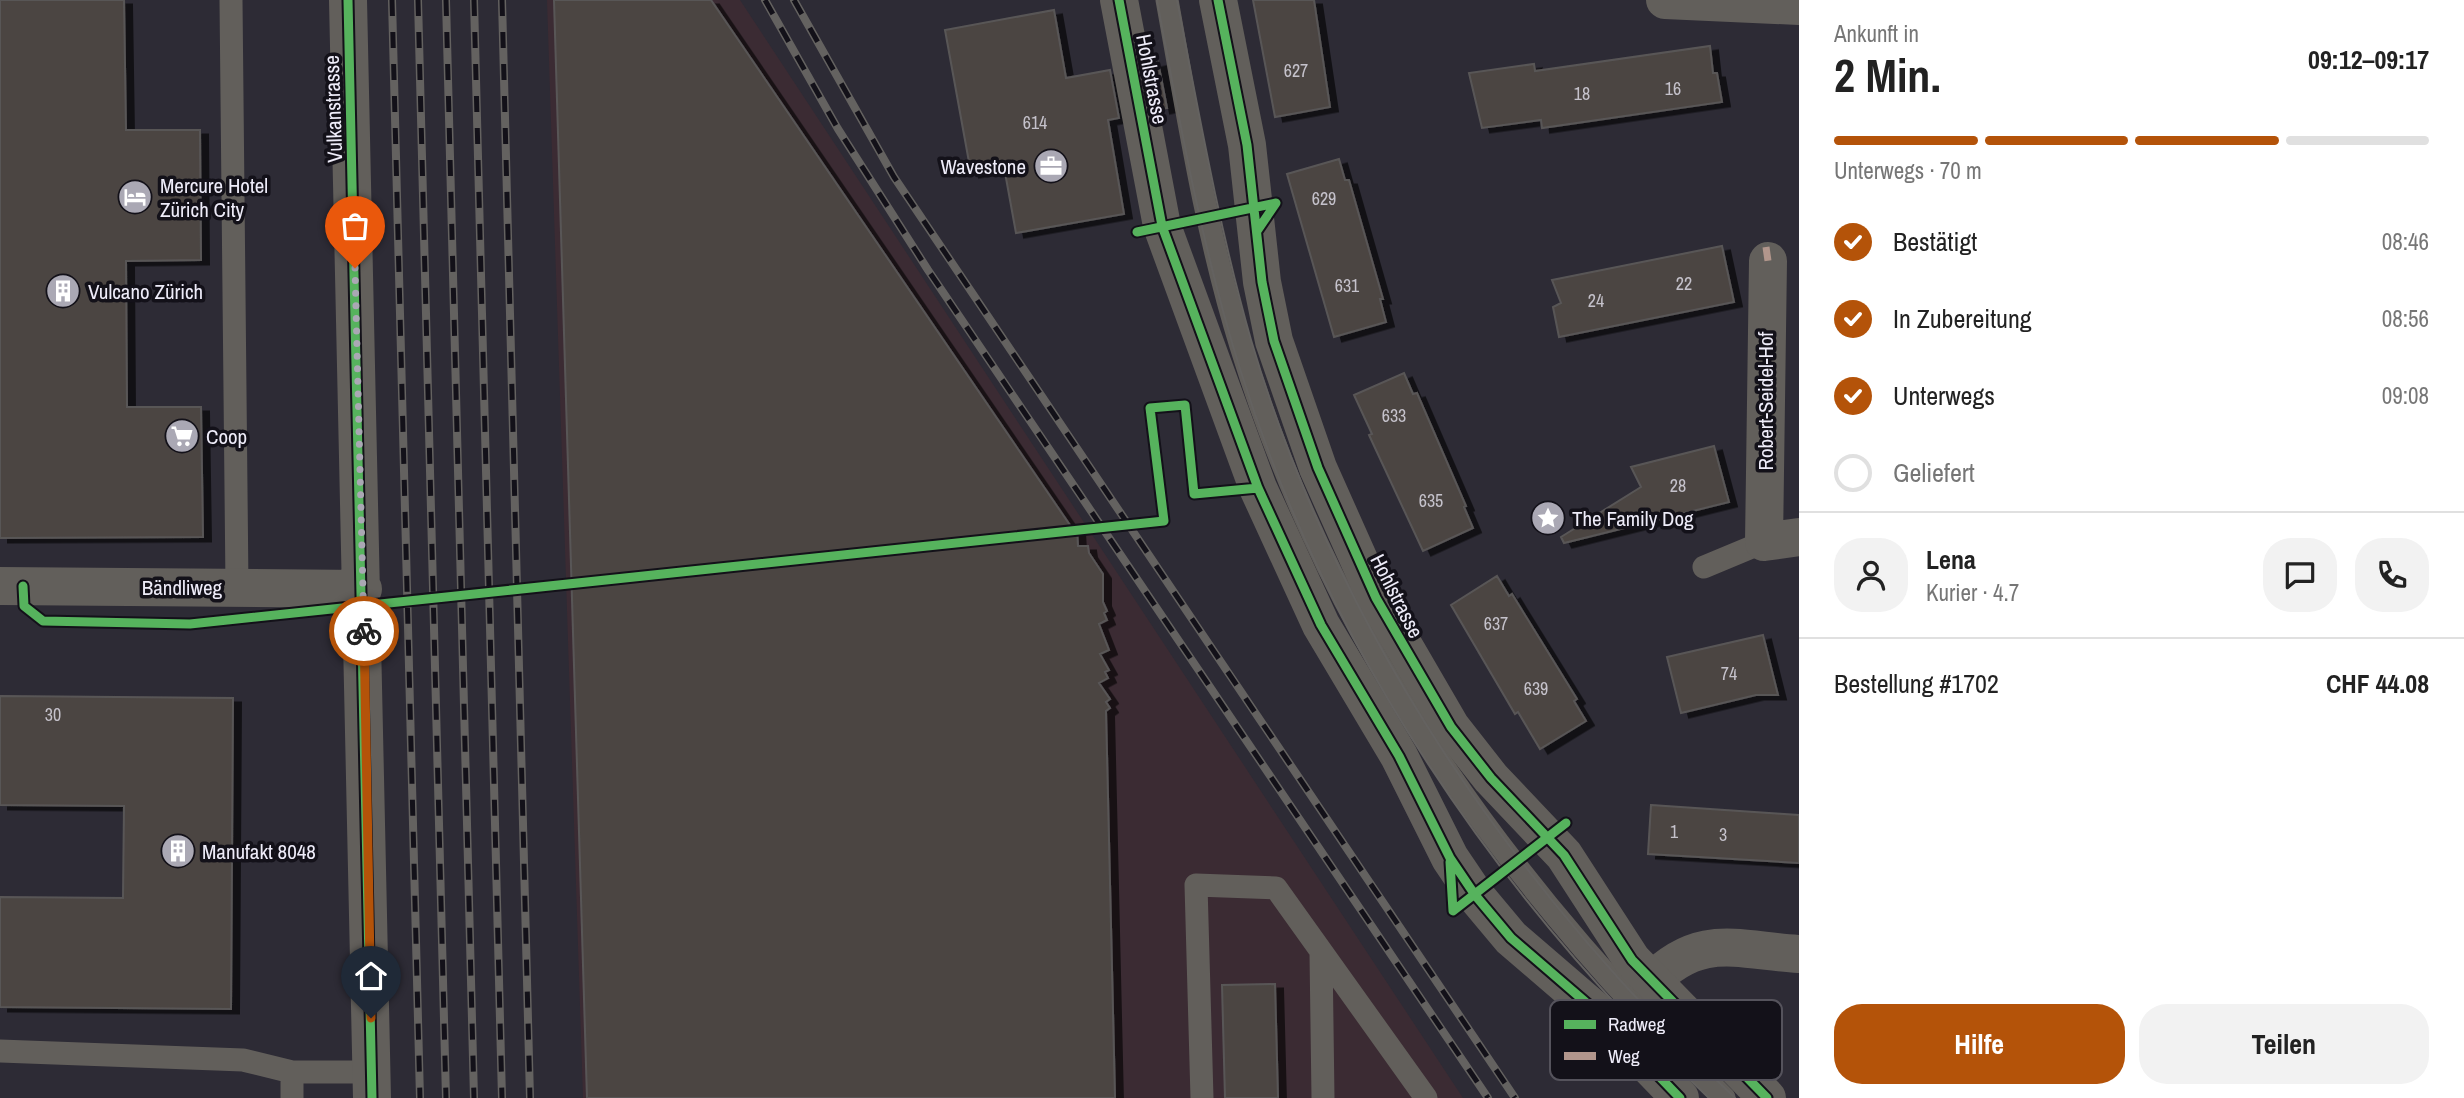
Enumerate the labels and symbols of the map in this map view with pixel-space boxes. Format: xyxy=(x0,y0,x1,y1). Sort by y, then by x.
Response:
street label: Hohlstrasse xyxy=(1129,32,1175,126)
street label: Vulkanstrasse xyxy=(317,55,349,163)
house number: 627 xyxy=(1284,58,1308,83)
house number: 16 xyxy=(1665,76,1681,101)
house number: 18 xyxy=(1574,81,1590,106)
house number: 614 xyxy=(1023,110,1047,135)
office icon: Wavestone xyxy=(1032,147,1070,185)
place label: Wavestone xyxy=(940,152,1026,181)
place label: Mercure Hotel Zürich City xyxy=(160,171,268,224)
hotel icon: Mercure Hotel Zürich City xyxy=(116,178,154,216)
house number: 629 xyxy=(1312,186,1336,211)
pin xyxy=(325,196,385,268)
house number: 22 xyxy=(1676,271,1692,296)
building icon: Vulcano Zürich xyxy=(44,272,82,310)
house number: 631 xyxy=(1335,273,1360,298)
place label: Vulcano Zürich xyxy=(88,277,203,306)
house number: 24 xyxy=(1588,288,1604,313)
street label: Robert-Seidel-Hof xyxy=(1751,331,1780,470)
house number: 633 xyxy=(1382,403,1406,428)
supermarket icon: Coop xyxy=(163,417,201,455)
place label: Coop xyxy=(206,422,247,451)
house number: 28 xyxy=(1670,473,1686,498)
house number: 635 xyxy=(1419,488,1443,513)
place icon: The Family Dog xyxy=(1529,499,1567,537)
place label: The Family Dog xyxy=(1572,504,1694,533)
street label: Hohlstrasse xyxy=(1363,549,1431,643)
street label: Bändliweg xyxy=(142,573,223,602)
courier xyxy=(329,596,399,666)
house number: 637 xyxy=(1484,611,1508,636)
house number: 74 xyxy=(1721,661,1737,686)
house number: 639 xyxy=(1524,676,1548,701)
house number: 30 xyxy=(45,702,61,727)
house number: 1 xyxy=(1670,819,1679,844)
house number: 3 xyxy=(1719,822,1727,847)
building icon: Manufakt 8048 xyxy=(159,832,197,870)
place label: Manufakt 8048 xyxy=(202,837,316,866)
pin xyxy=(341,946,401,1018)
legend xyxy=(1550,1000,1782,1080)
text: Radweg xyxy=(1608,1011,1665,1037)
text: Weg xyxy=(1608,1043,1640,1069)

